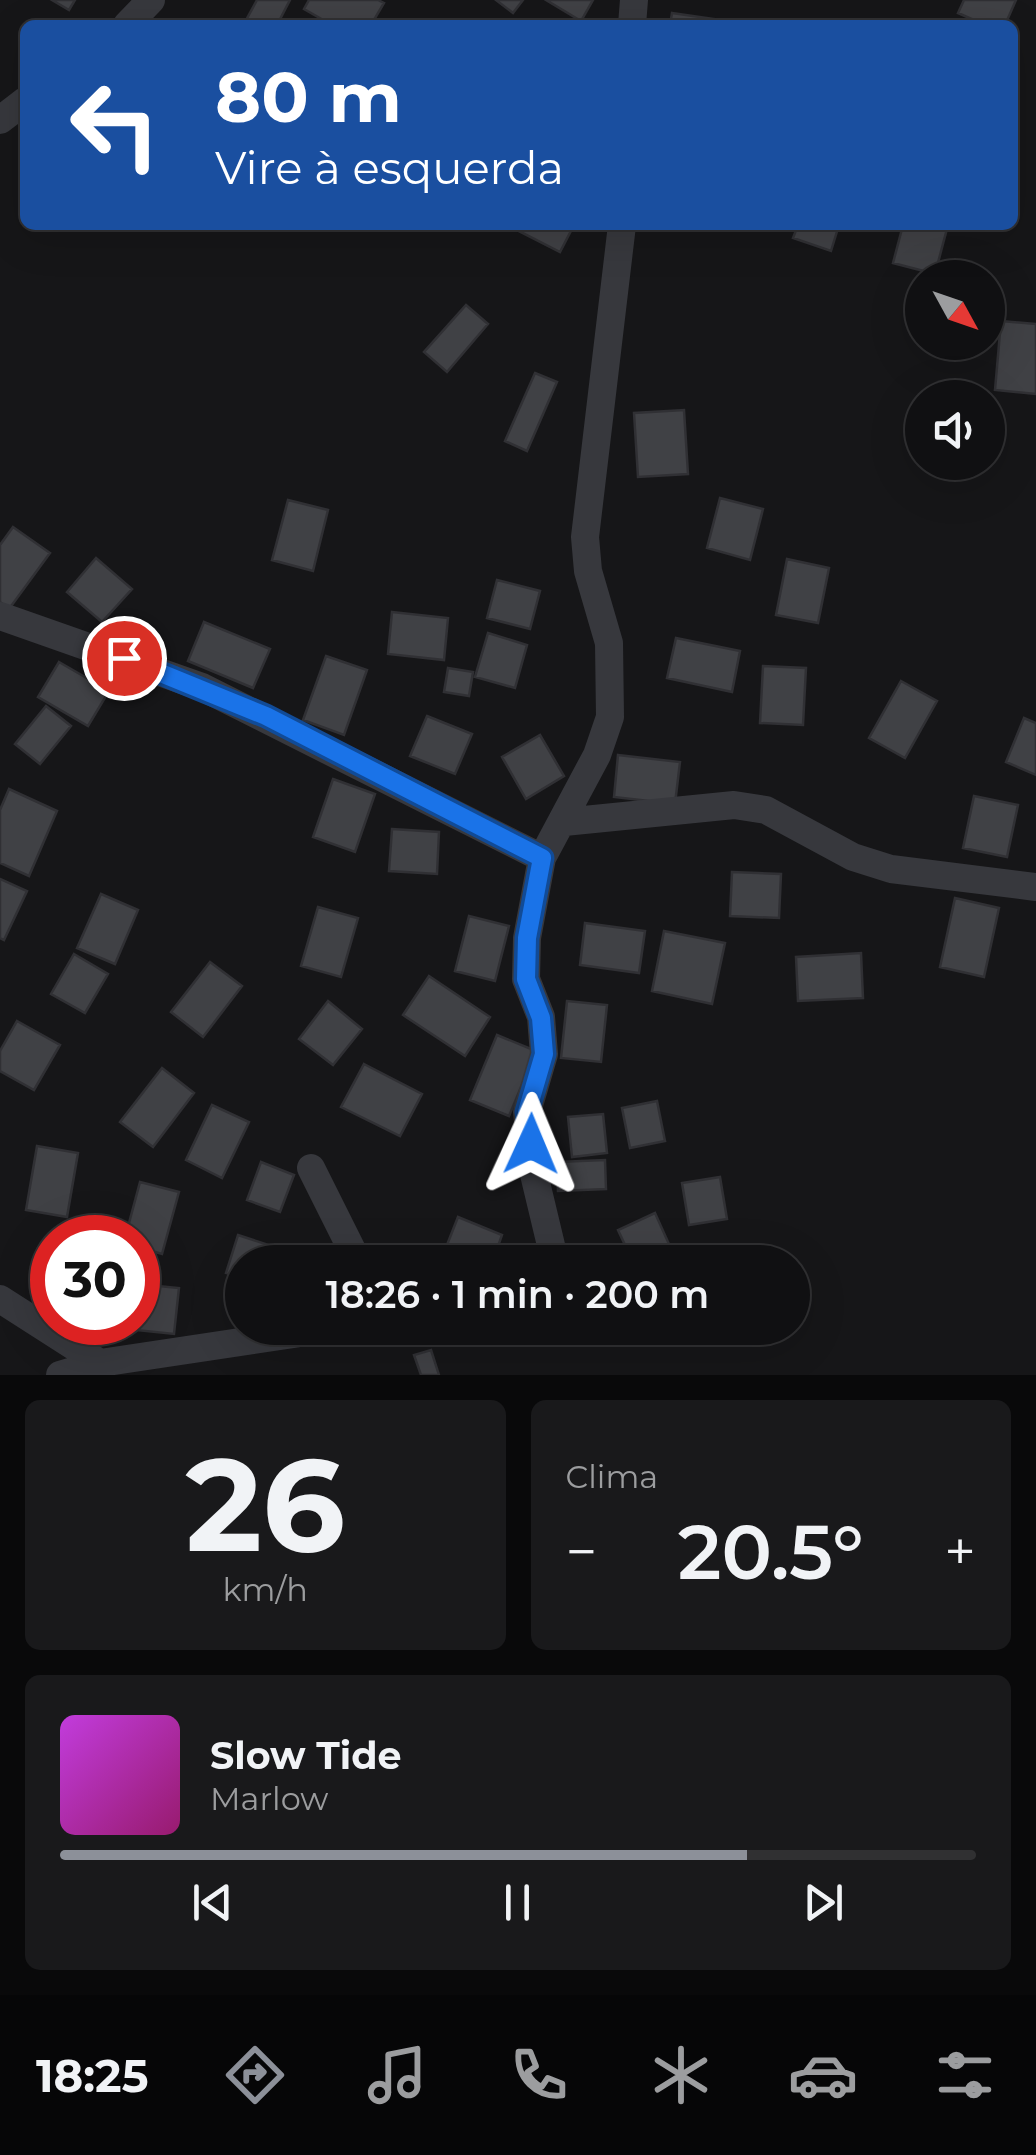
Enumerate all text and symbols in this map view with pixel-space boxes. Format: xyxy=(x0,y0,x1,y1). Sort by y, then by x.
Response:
text: 80 m xyxy=(215,54,402,140)
icon: left xyxy=(50,60,180,190)
text: Vire à esquerda xyxy=(215,140,564,195)
north arrow xyxy=(905,260,1005,360)
map controls xyxy=(905,260,1005,480)
button: sound xyxy=(905,380,1005,480)
pin xyxy=(82,616,167,701)
icon: arrive xyxy=(97,631,152,686)
position arrow xyxy=(479,1092,583,1196)
speed limit sign: 30 xyxy=(30,1215,160,1345)
text: 18:26 · 1 min · 200 m xyxy=(326,1271,709,1318)
text: 26 xyxy=(185,1425,345,1584)
text: Clima xyxy=(566,1457,658,1496)
text: 20.5° xyxy=(678,1506,864,1598)
text: − xyxy=(566,1518,597,1585)
text: + xyxy=(944,1518,976,1585)
text: km/h xyxy=(223,1570,308,1609)
text: Slow Tide xyxy=(210,1732,402,1779)
text: Marlow xyxy=(210,1779,328,1818)
icon: previous xyxy=(185,1875,240,1930)
icon: pause xyxy=(490,1875,545,1930)
icon: next xyxy=(796,1875,851,1930)
icon: directions xyxy=(220,2040,290,2110)
icon: music xyxy=(362,2040,432,2110)
icon: phone xyxy=(504,2040,574,2110)
icon: climate xyxy=(646,2040,716,2110)
icon: car xyxy=(788,2040,858,2110)
icon: filters xyxy=(930,2040,1000,2110)
text: 18:25 xyxy=(36,2048,148,2103)

